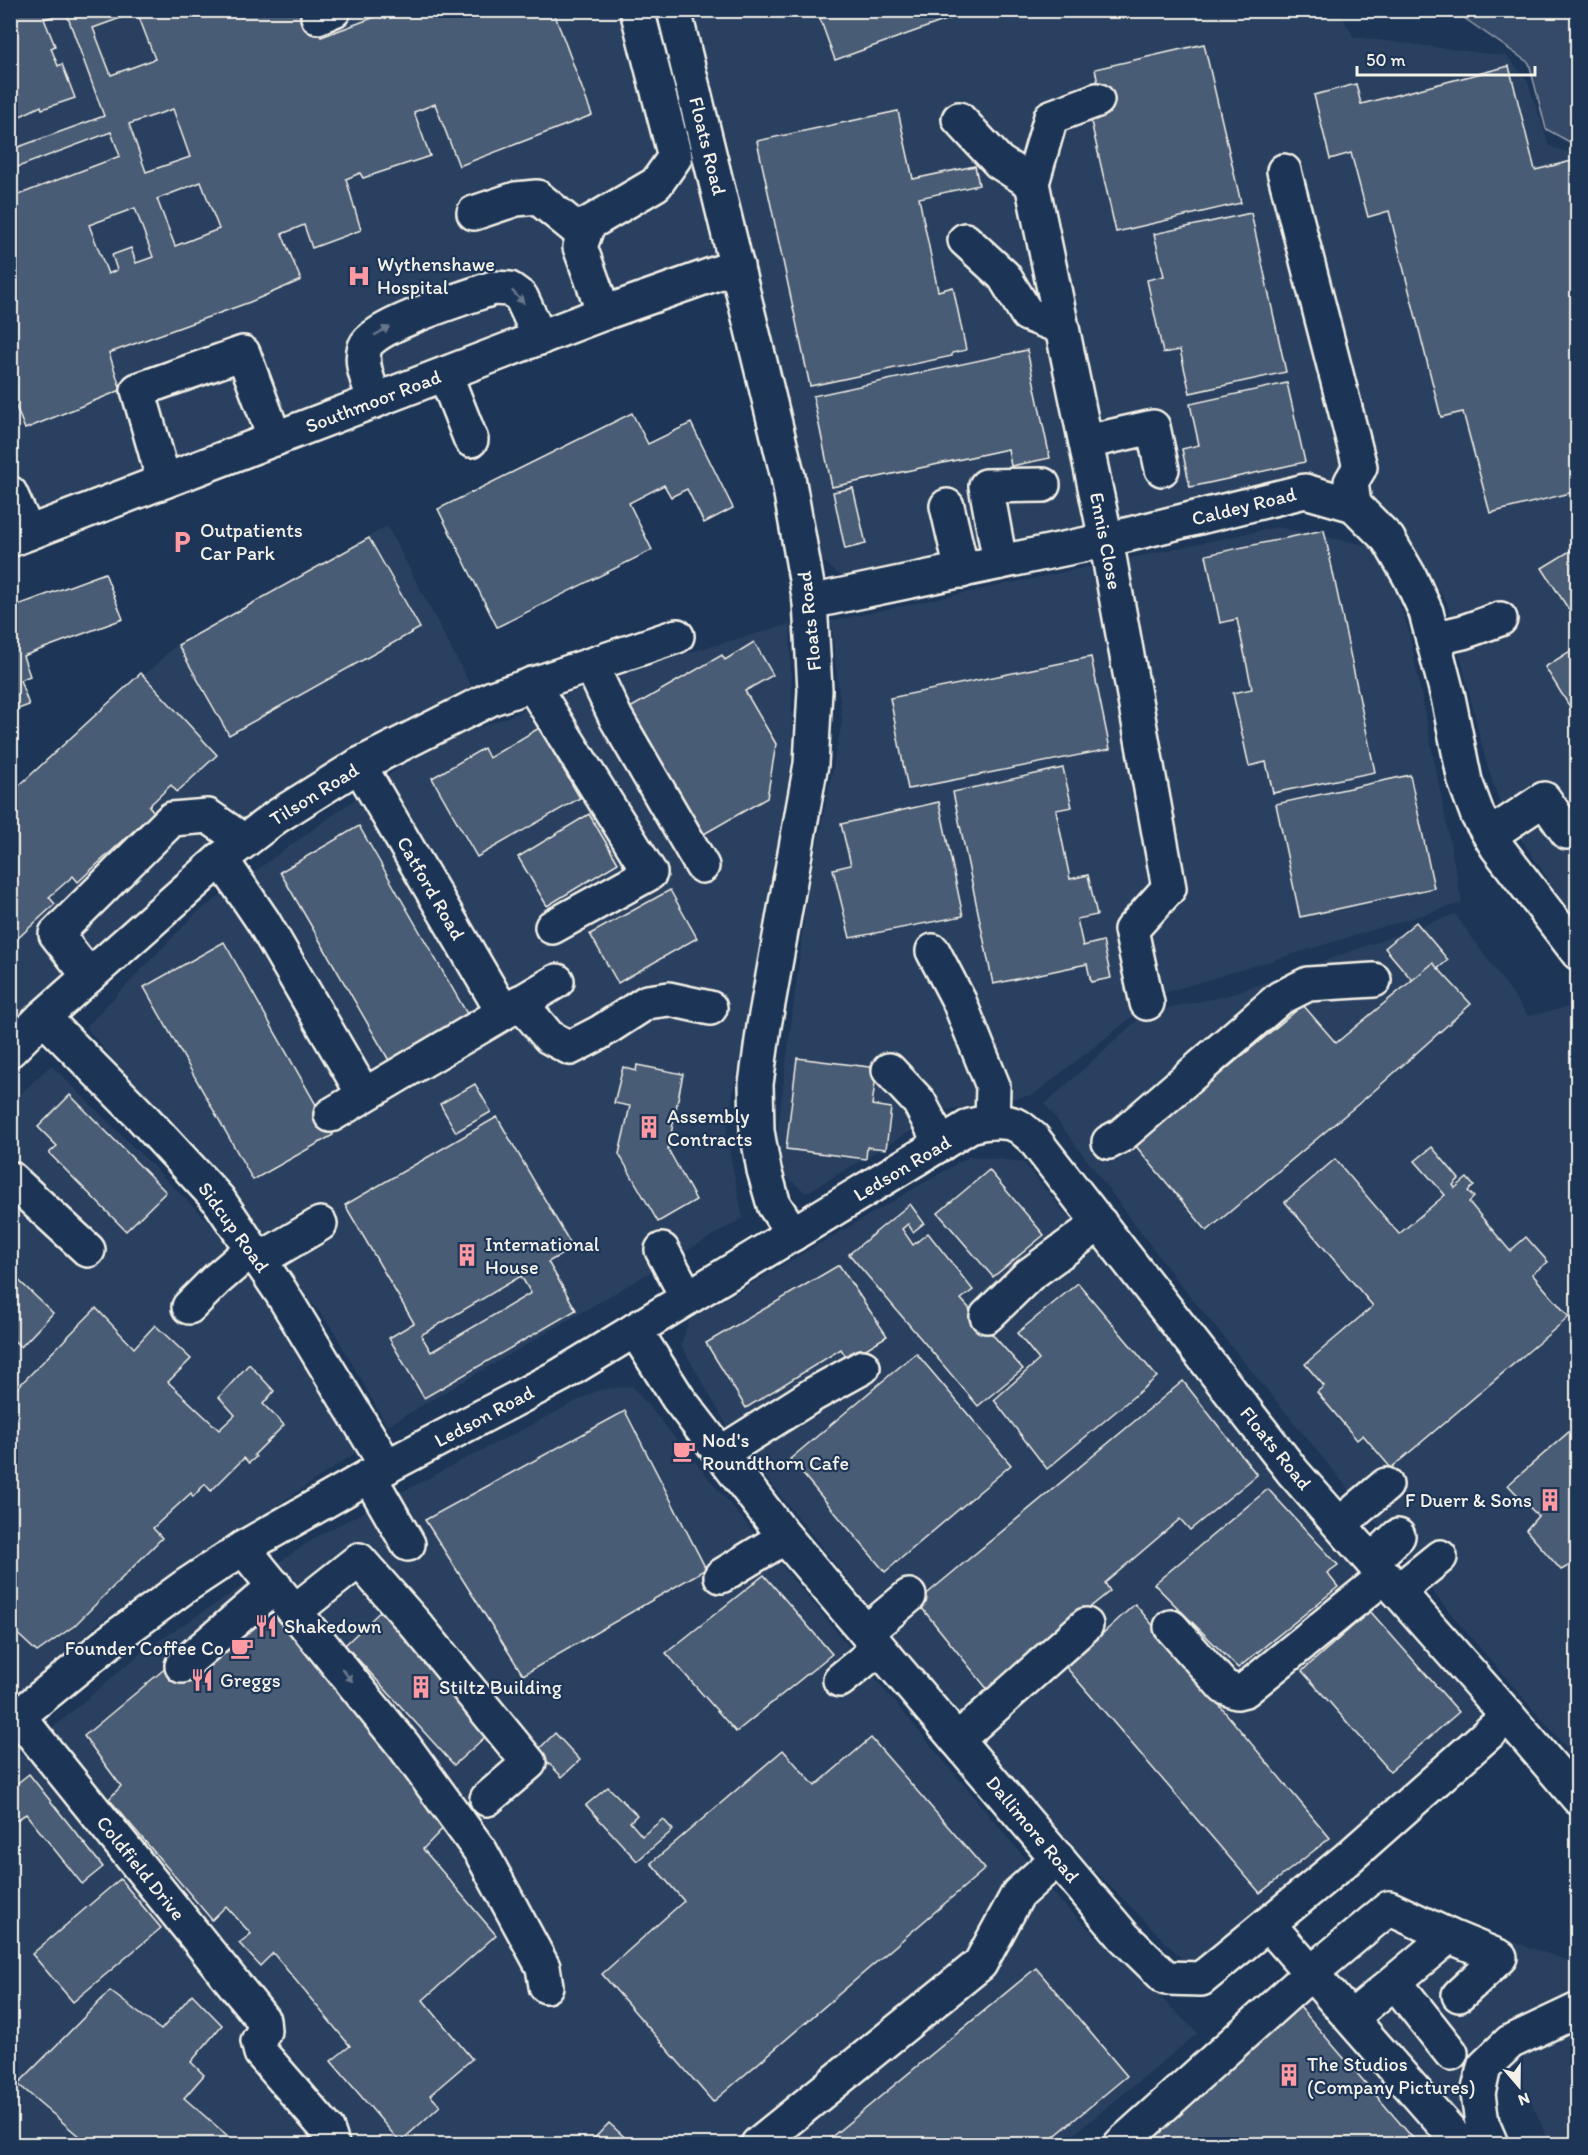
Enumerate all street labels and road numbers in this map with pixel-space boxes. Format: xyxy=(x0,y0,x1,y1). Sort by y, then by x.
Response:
street label: Floats Road xyxy=(684,94,732,198)
street label: Southmoor Road xyxy=(302,364,444,438)
street label: Caldey Road xyxy=(1189,481,1299,531)
street label: Ennis Close xyxy=(1085,490,1127,592)
street label: Floats Road xyxy=(792,570,826,672)
street label: Tilson Road xyxy=(265,757,363,831)
street label: Catford Road xyxy=(392,832,470,944)
street label: Ledson Road xyxy=(849,1130,955,1206)
street label: Sidcup Road xyxy=(193,1177,275,1277)
street label: Ledson Road xyxy=(430,1380,538,1452)
street label: Floats Road xyxy=(1235,1401,1317,1495)
street label: Dallimore Road xyxy=(981,1771,1085,1888)
street label: Coldfield Drive xyxy=(92,1811,190,1925)

